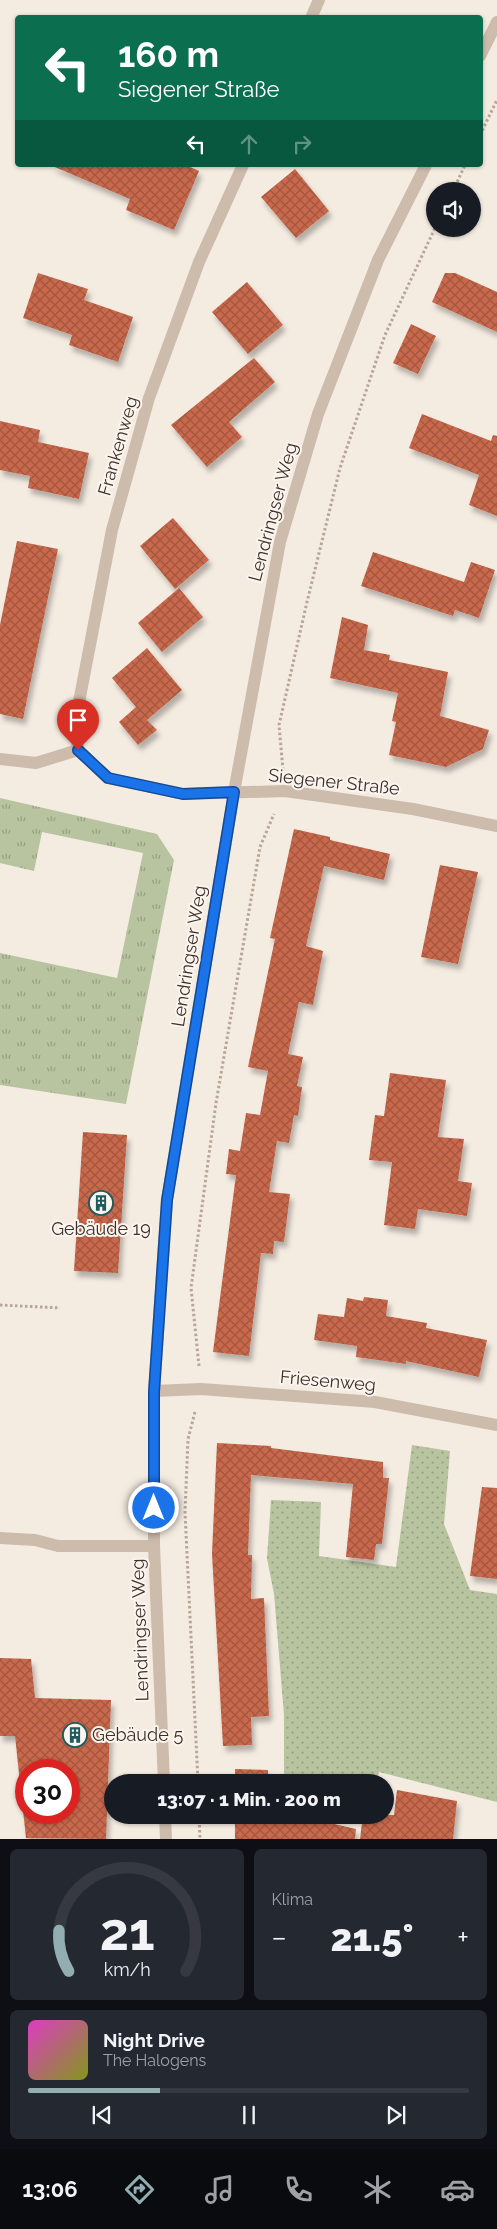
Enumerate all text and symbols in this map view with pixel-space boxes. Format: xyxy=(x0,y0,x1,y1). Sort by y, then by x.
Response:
text: 160 m xyxy=(118,34,219,75)
icon: left xyxy=(35,35,100,100)
text: Siegener Straße xyxy=(118,76,279,102)
icon: left xyxy=(182,130,210,158)
icon: ahead xyxy=(235,130,263,158)
icon: right xyxy=(288,130,316,158)
map controls xyxy=(426,182,481,237)
button: sound xyxy=(426,182,481,237)
street label: Frankenweg xyxy=(93,394,142,498)
street label: Lendringser Weg xyxy=(244,440,301,584)
pin xyxy=(57,699,99,750)
icon: arrive xyxy=(64,706,92,734)
street label: Siegener Straße xyxy=(267,764,401,799)
street label: Lendringser Weg xyxy=(167,884,210,1028)
building icon: Gebäude 19 xyxy=(88,1190,114,1216)
place label: Gebäude 19 xyxy=(51,1218,151,1239)
street label: Friesenweg xyxy=(279,1366,377,1395)
position arrow xyxy=(127,1481,179,1533)
street label: Lendringser Weg xyxy=(127,1558,152,1702)
building icon: Gebäude 5 xyxy=(62,1722,88,1748)
place label: Gebäude 5 xyxy=(92,1724,183,1745)
speed limit sign: 30 xyxy=(15,1759,80,1824)
text: 13:07 · 1 Min. · 200 m xyxy=(157,1788,341,1810)
text: Klima xyxy=(272,1890,313,1909)
text: 21 xyxy=(99,1901,154,1962)
text: 21.5° xyxy=(330,1915,414,1960)
text: − xyxy=(272,1921,287,1954)
text: + xyxy=(457,1921,469,1954)
text: km/h xyxy=(103,1959,150,1980)
text: Night Drive xyxy=(103,2029,205,2051)
text: The Halogens xyxy=(103,2051,206,2070)
icon: previous xyxy=(88,2101,116,2129)
icon: pause xyxy=(235,2101,263,2129)
icon: next xyxy=(382,2101,410,2129)
icon: directions xyxy=(122,2172,157,2207)
icon: music xyxy=(202,2172,237,2207)
icon: phone xyxy=(281,2172,316,2207)
icon: climate xyxy=(360,2172,395,2207)
icon: car xyxy=(440,2172,475,2207)
text: 13:06 xyxy=(22,2176,78,2202)

